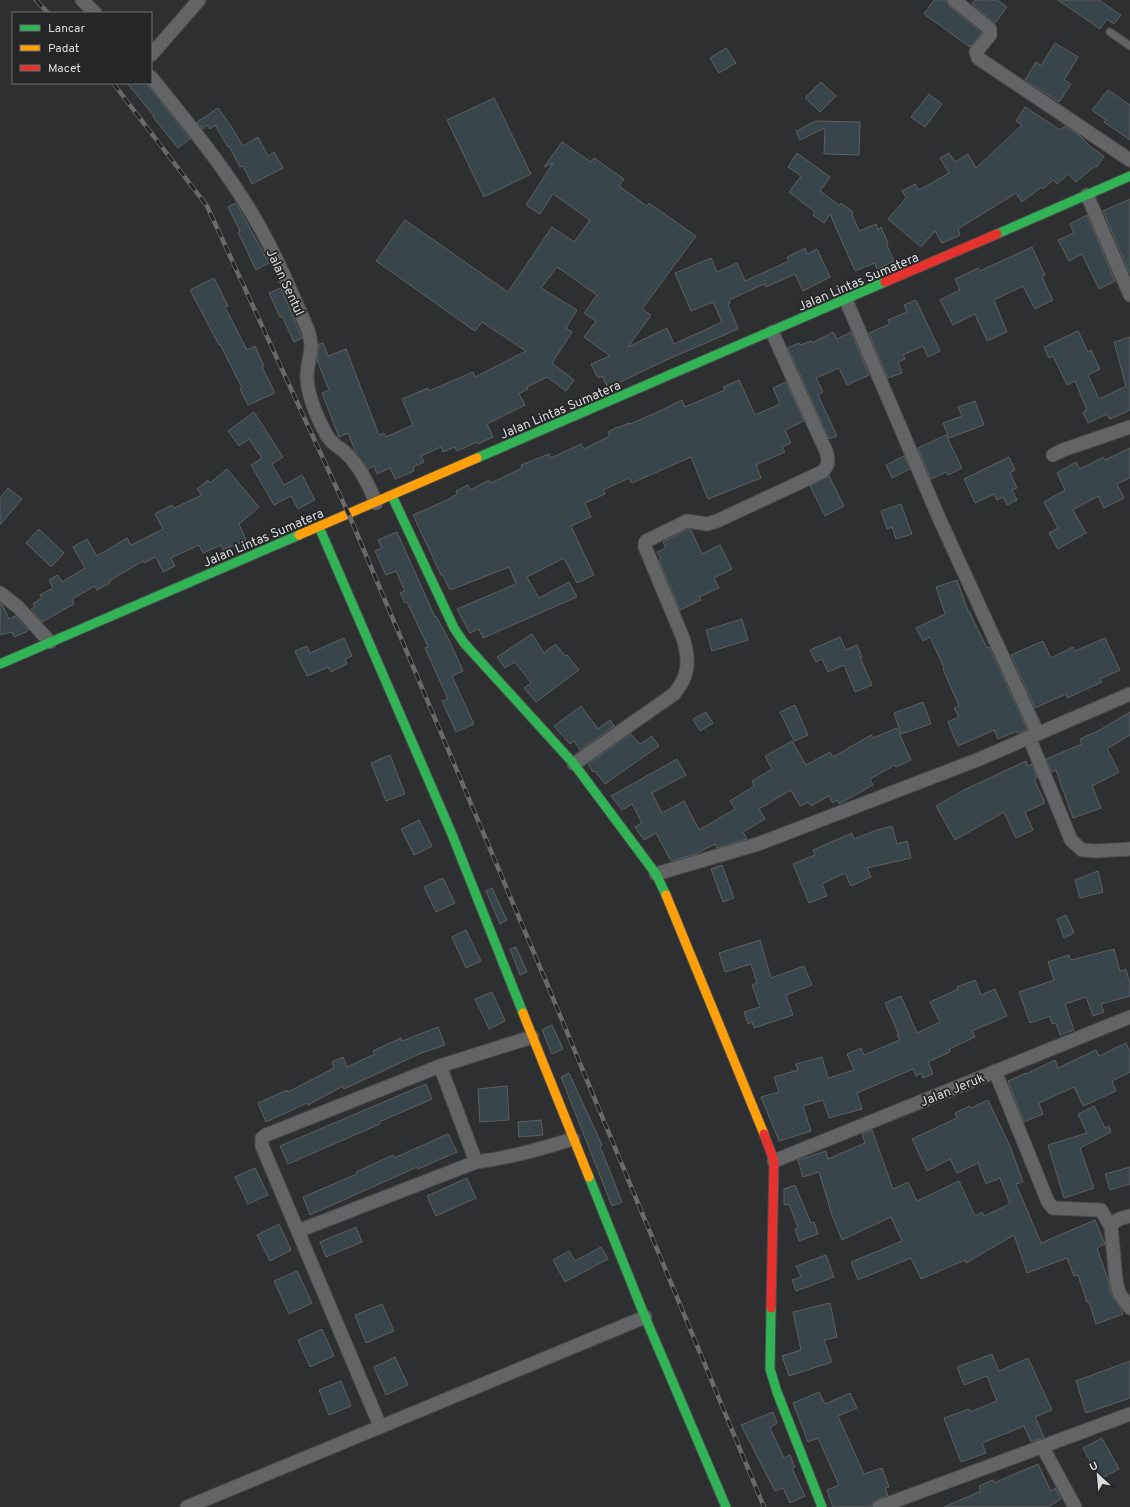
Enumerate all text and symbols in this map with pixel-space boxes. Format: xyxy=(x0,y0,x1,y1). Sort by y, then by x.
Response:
legend xyxy=(12,12,152,84)
text: Lancar xyxy=(48,21,85,37)
text: Padat xyxy=(48,41,79,57)
text: Macet xyxy=(48,61,81,77)
street label: Jalan Sentul xyxy=(262,247,307,319)
street label: Jalan Lintas Sumatera xyxy=(796,250,922,316)
street label: Jalan Lintas Sumatera xyxy=(498,378,624,444)
street label: Jalan Lintas Sumatera xyxy=(201,506,327,572)
street label: Jalan Jeruk xyxy=(918,1071,987,1111)
north arrow xyxy=(1078,1455,1118,1495)
text: U xyxy=(1087,1459,1101,1475)

